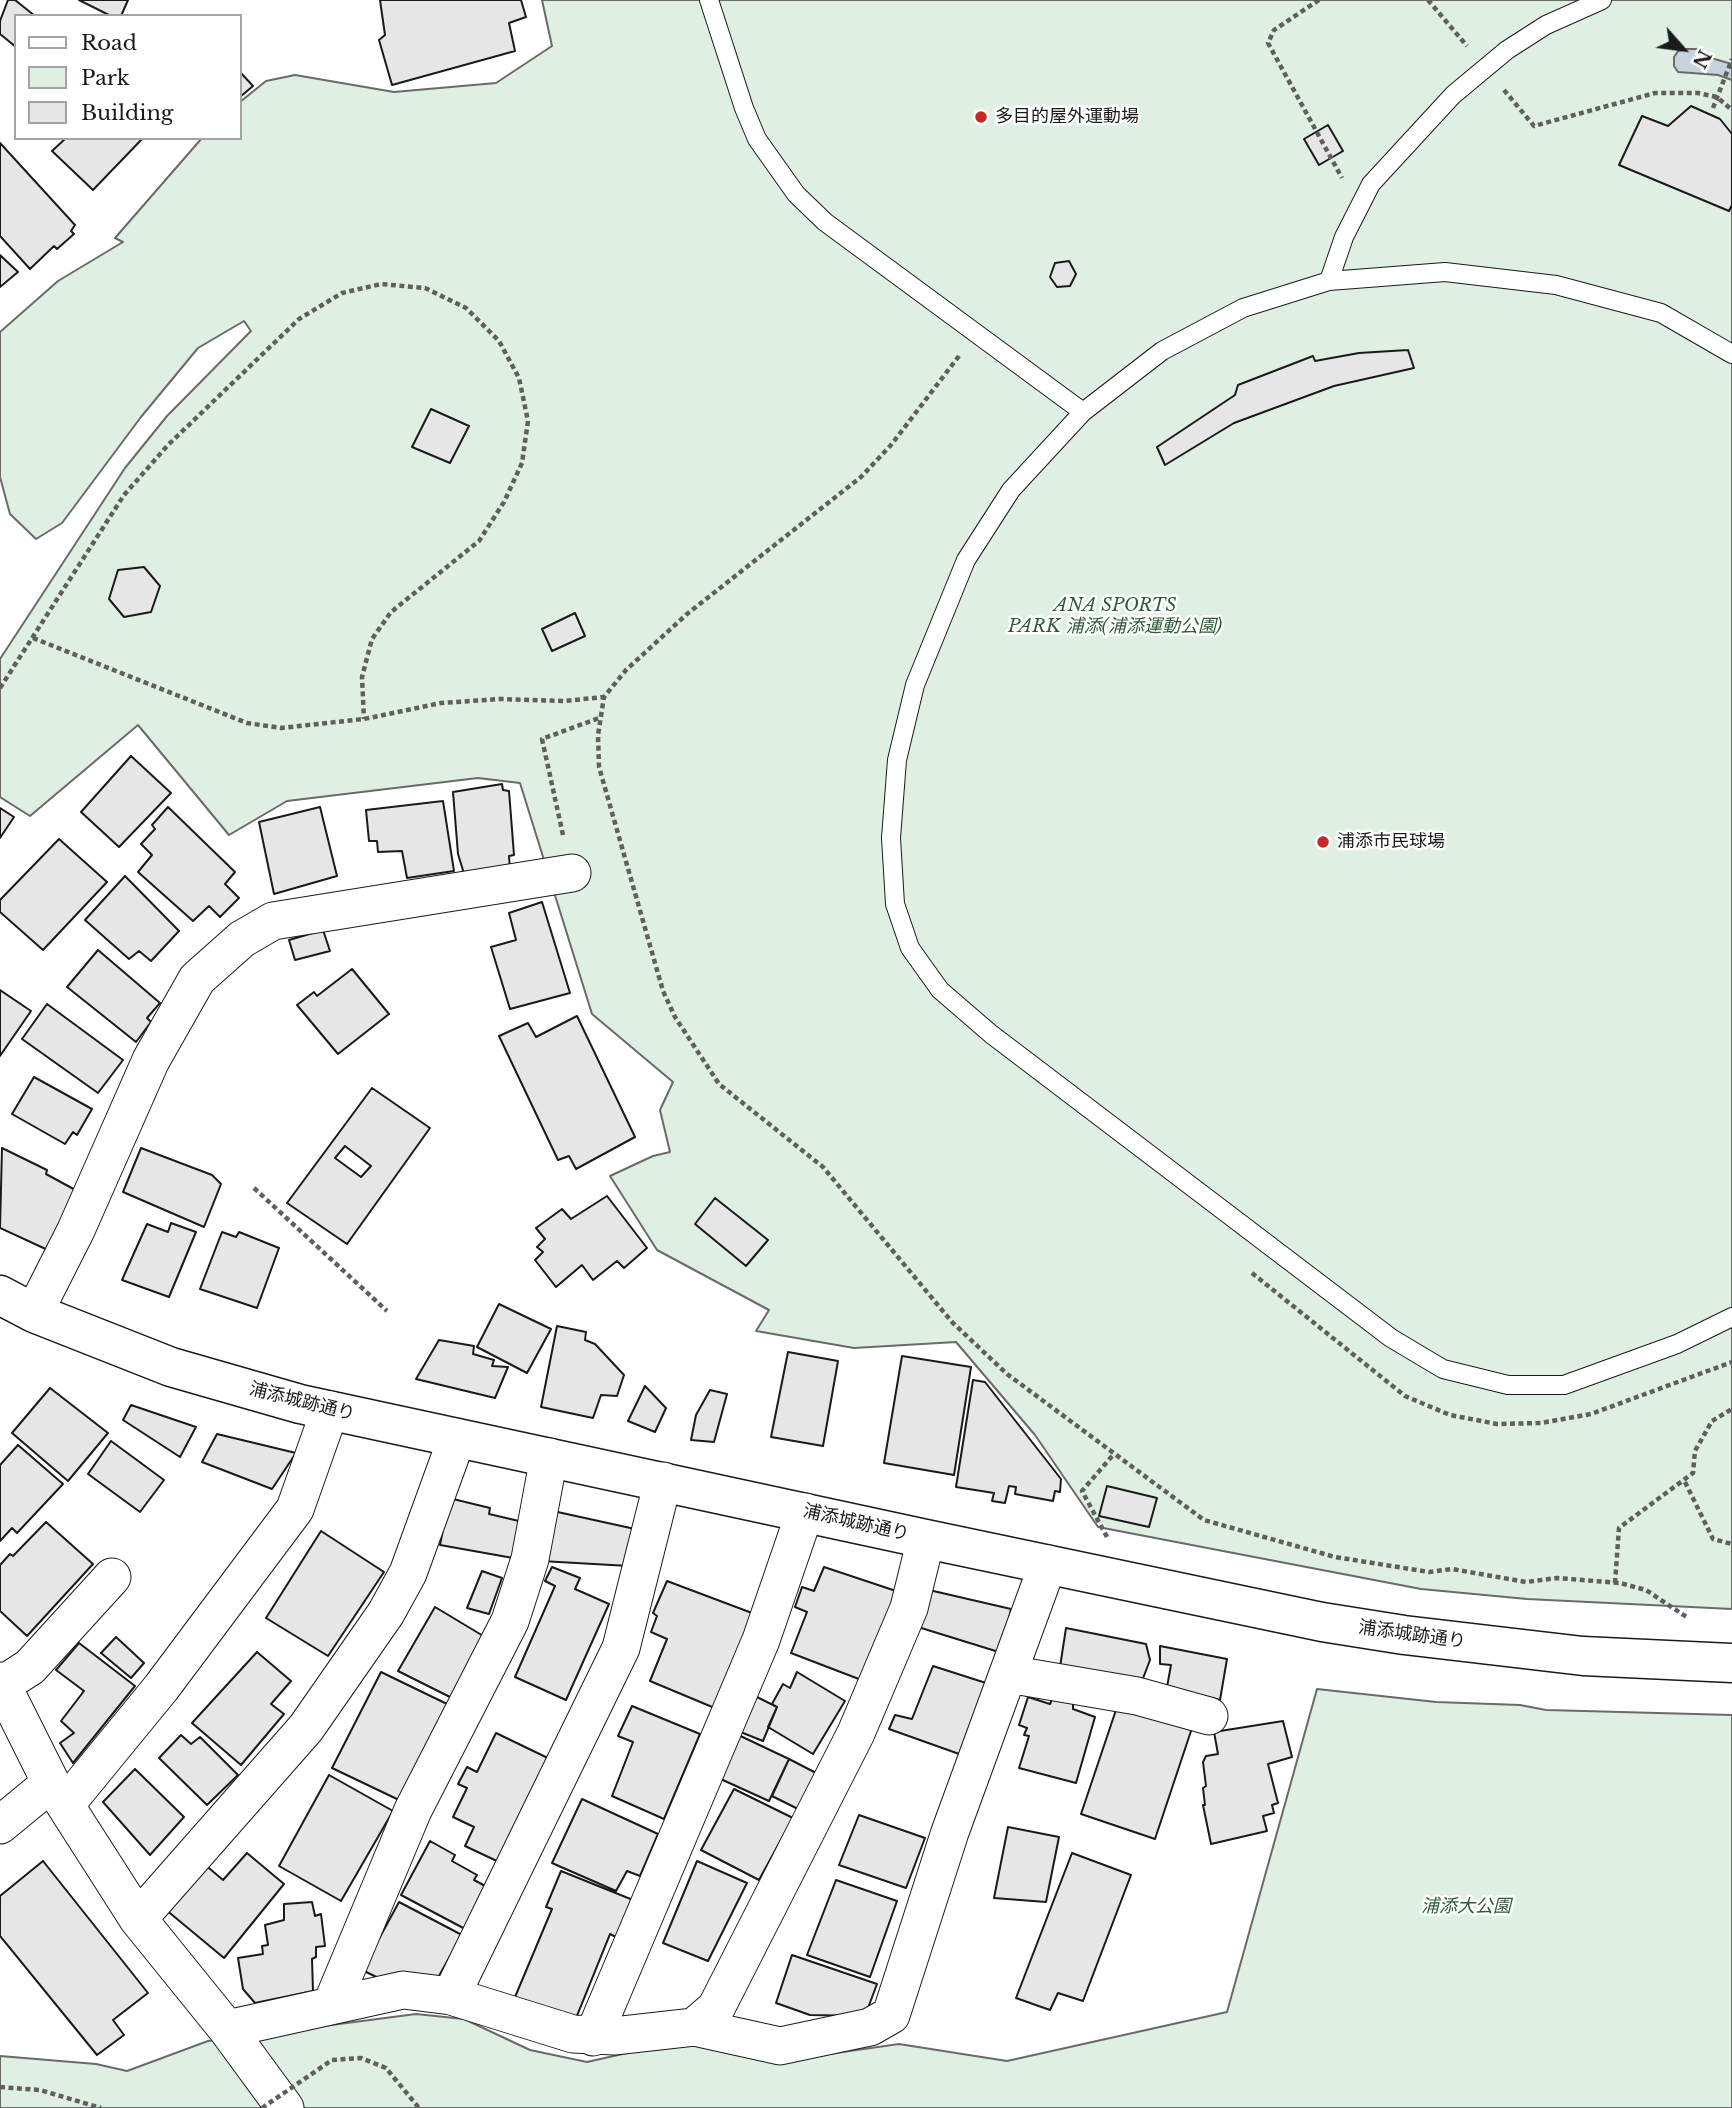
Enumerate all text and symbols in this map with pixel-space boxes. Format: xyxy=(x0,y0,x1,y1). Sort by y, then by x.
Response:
legend xyxy=(14,14,242,140)
north arrow xyxy=(1648,14,1718,84)
text: Road xyxy=(81,30,137,56)
text: N xyxy=(1688,46,1716,72)
text: Park xyxy=(81,65,130,91)
text: Building xyxy=(81,100,173,126)
place label: 多目的屋外運動場 xyxy=(995,106,1139,128)
marker: 多目的屋外運動場 xyxy=(973,109,989,125)
park label: ANA SPORTS PARK 浦添(浦添運動公園) xyxy=(1008,595,1222,638)
place label: 浦添市民球場 xyxy=(1337,831,1445,853)
marker: 浦添市民球場 xyxy=(1315,834,1331,850)
street label: 浦添城跡通り xyxy=(247,1378,357,1426)
street label: 浦添城跡通り xyxy=(801,1500,911,1546)
street label: 浦添城跡通り xyxy=(1357,1617,1467,1653)
park label: 浦添大公園 xyxy=(1421,1896,1511,1918)

